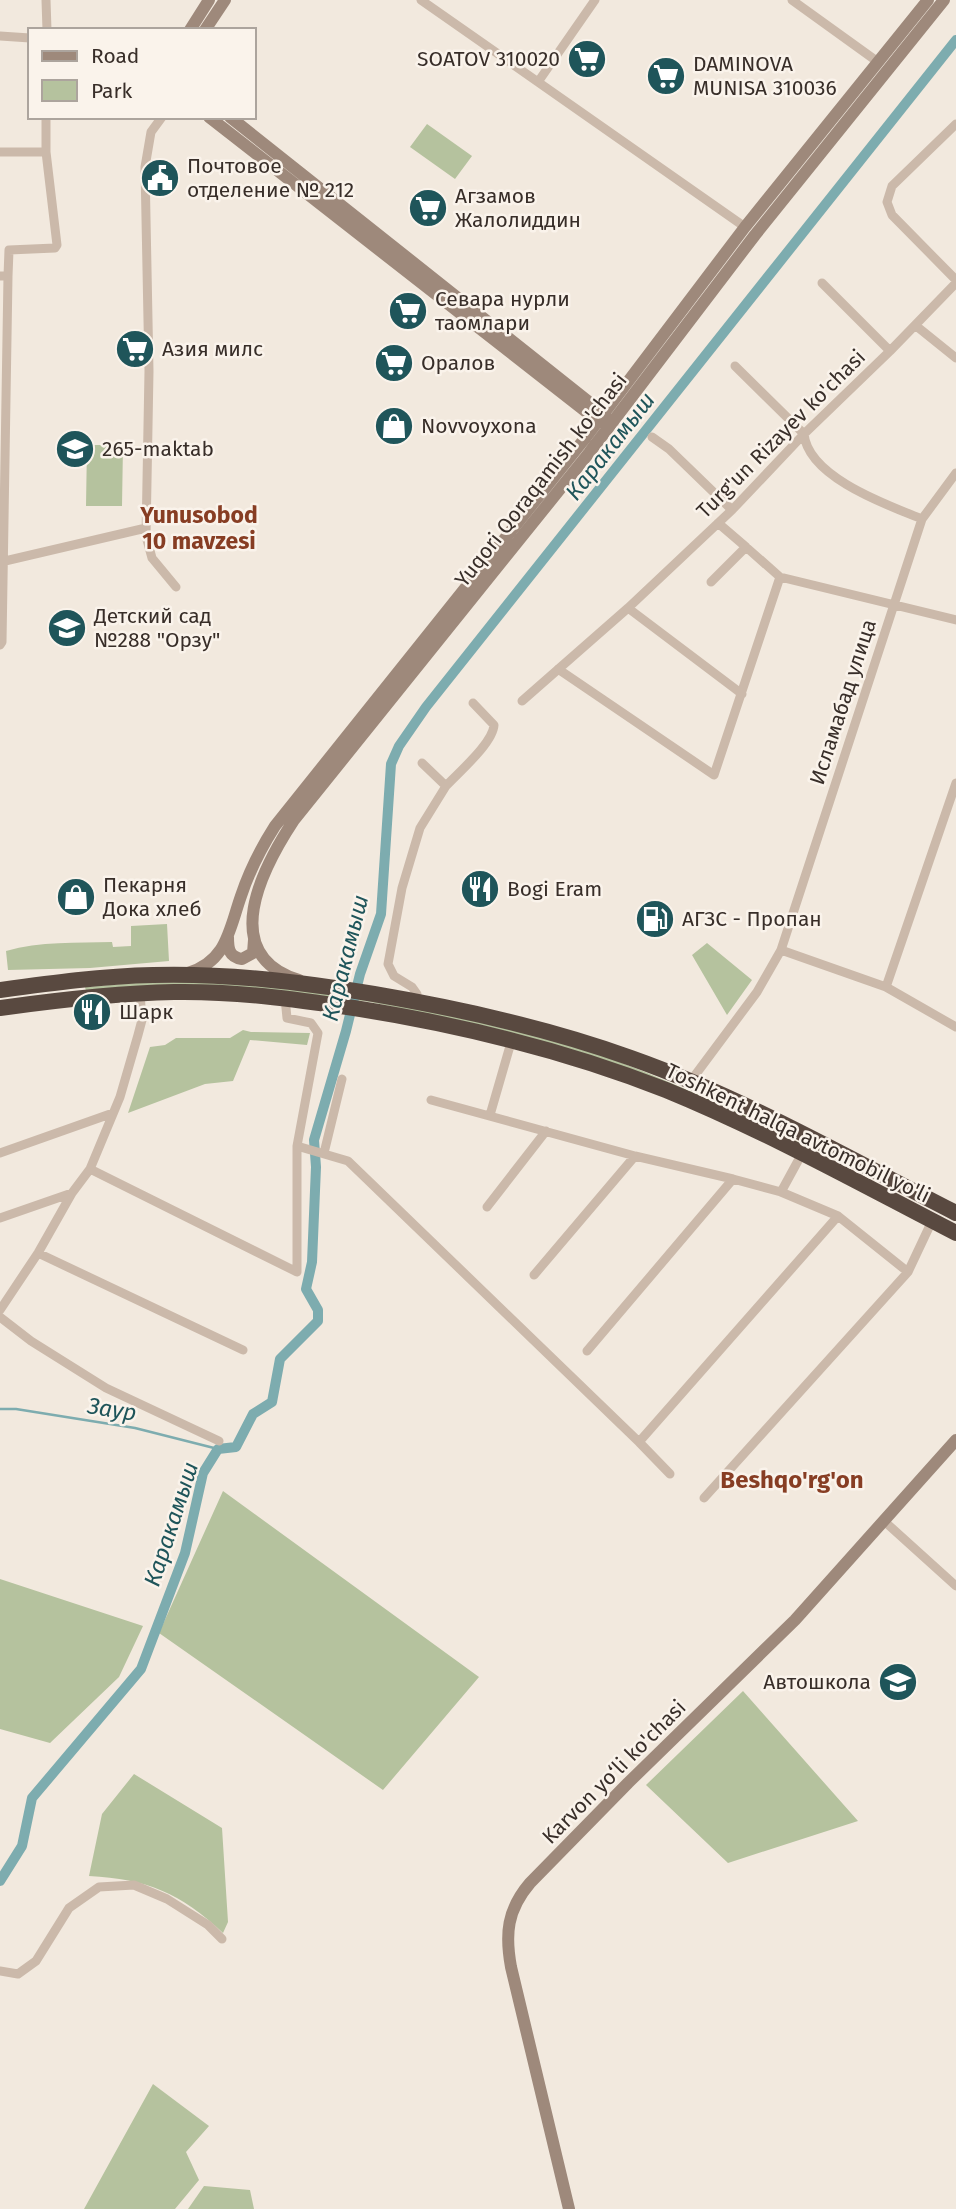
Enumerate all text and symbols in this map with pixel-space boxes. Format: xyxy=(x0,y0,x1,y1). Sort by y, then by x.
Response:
legend xyxy=(28,28,256,119)
supermarket icon: SOATOV 310020 xyxy=(566,38,608,80)
text: Road xyxy=(91,43,139,69)
place label: SOATOV 310020 xyxy=(417,46,560,72)
place label: DAMINOVA MUNISA 310036 xyxy=(693,51,837,101)
supermarket icon: DAMINOVA MUNISA 310036 xyxy=(645,55,687,97)
text: Park xyxy=(91,78,133,104)
place label: Почтовое отделение № 212 xyxy=(187,153,354,203)
public building icon: Почтовое отделение № 212 xyxy=(139,157,181,199)
place label: Агзамов Жалолиддин xyxy=(455,183,581,233)
supermarket icon: Агзамов Жалолиддин xyxy=(407,187,449,229)
place label: Севара нурли таомлари xyxy=(435,286,570,336)
supermarket icon: Севара нурли таомлари xyxy=(387,290,429,332)
supermarket icon: Азия милс xyxy=(114,328,156,370)
place label: Азия милс xyxy=(162,336,263,362)
supermarket icon: Оралов xyxy=(373,342,415,384)
street label: Turg'un Rizayev ko'chasi xyxy=(691,344,871,524)
place label: Оралов xyxy=(421,350,495,376)
street label: Yuqori Qoraqamish ko'chasi xyxy=(449,368,633,592)
water label: Каракамыш xyxy=(559,386,661,506)
shop icon: Novvoyxona xyxy=(373,405,415,447)
place label: Novvoyxona xyxy=(421,413,537,439)
school or university icon: 265-maktab xyxy=(54,428,96,470)
place label: 265-maktab xyxy=(102,436,214,462)
district label: Yunusobod 10 mavzesi xyxy=(139,501,258,555)
place label: Детский сад №288 "Орзу" xyxy=(93,603,220,653)
school or university icon: Детский сад №288 "Орзу" xyxy=(46,607,88,649)
street label: Исламабад улица xyxy=(804,616,882,788)
restaurant icon: Bogi Eram xyxy=(459,868,501,910)
place label: Пекарня Дока хлеб xyxy=(102,872,202,922)
shop icon: Пекарня Дока хлеб xyxy=(55,876,97,918)
place label: Bogi Eram xyxy=(507,876,602,902)
water label: Каракамыш xyxy=(316,892,374,1024)
fuel station icon: АГЗС - Пропан xyxy=(634,898,676,940)
place label: АГЗС - Пропан xyxy=(682,906,822,932)
restaurant icon: Шарк xyxy=(71,991,113,1033)
place label: Шарк xyxy=(119,999,173,1025)
street label: Toshkent halqa avtomobil yo'li xyxy=(662,1058,934,1208)
water label: Заур xyxy=(84,1391,139,1427)
water label: Каракамыш xyxy=(138,1458,204,1590)
district label: Beshqo'rg'on xyxy=(720,1466,864,1494)
school or university icon: Автошкола xyxy=(877,1661,919,1703)
place label: Автошкола xyxy=(763,1669,871,1695)
street label: Karvon yo‘li ko'chasi xyxy=(537,1695,691,1849)

